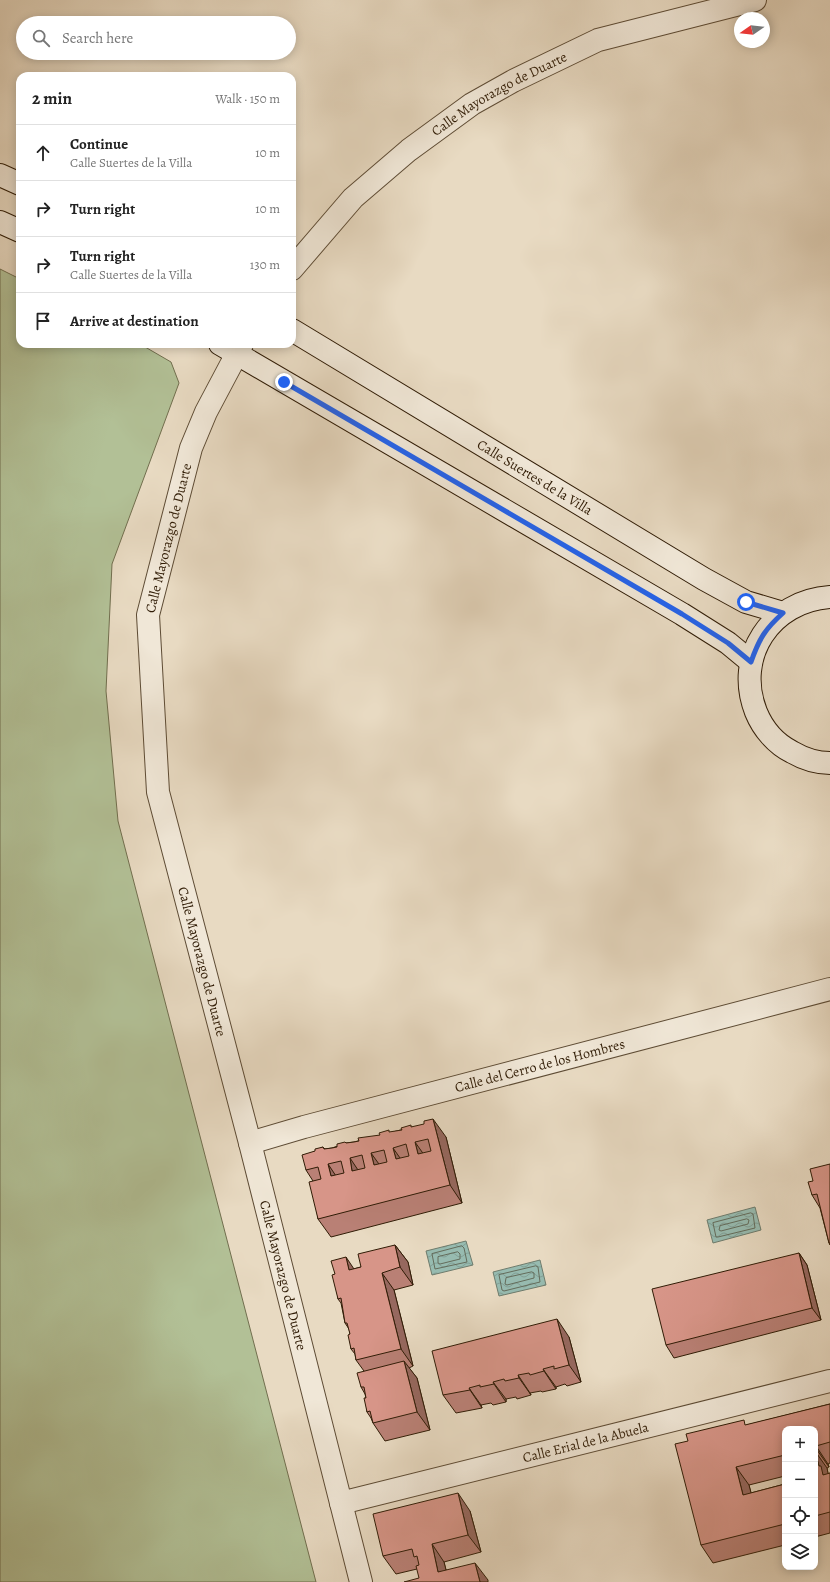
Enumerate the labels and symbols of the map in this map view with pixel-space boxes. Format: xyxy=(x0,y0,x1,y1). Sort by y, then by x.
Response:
north arrow xyxy=(734,12,770,48)
street label: Calle Mayorazgo de Duarte xyxy=(428,47,570,141)
route end xyxy=(275,373,293,391)
street label: Calle Suertes de la Villa xyxy=(473,435,597,520)
street label: Calle Mayorazgo de Duarte xyxy=(141,461,196,615)
route start xyxy=(737,593,755,611)
street label: Calle Mayorazgo de Duarte xyxy=(173,885,231,1039)
street label: Calle del Cerro de los Hombres xyxy=(453,1034,627,1097)
street label: Calle Mayorazgo de Duarte xyxy=(255,1198,311,1352)
street label: Calle Erial de la Abuela xyxy=(521,1418,651,1467)

